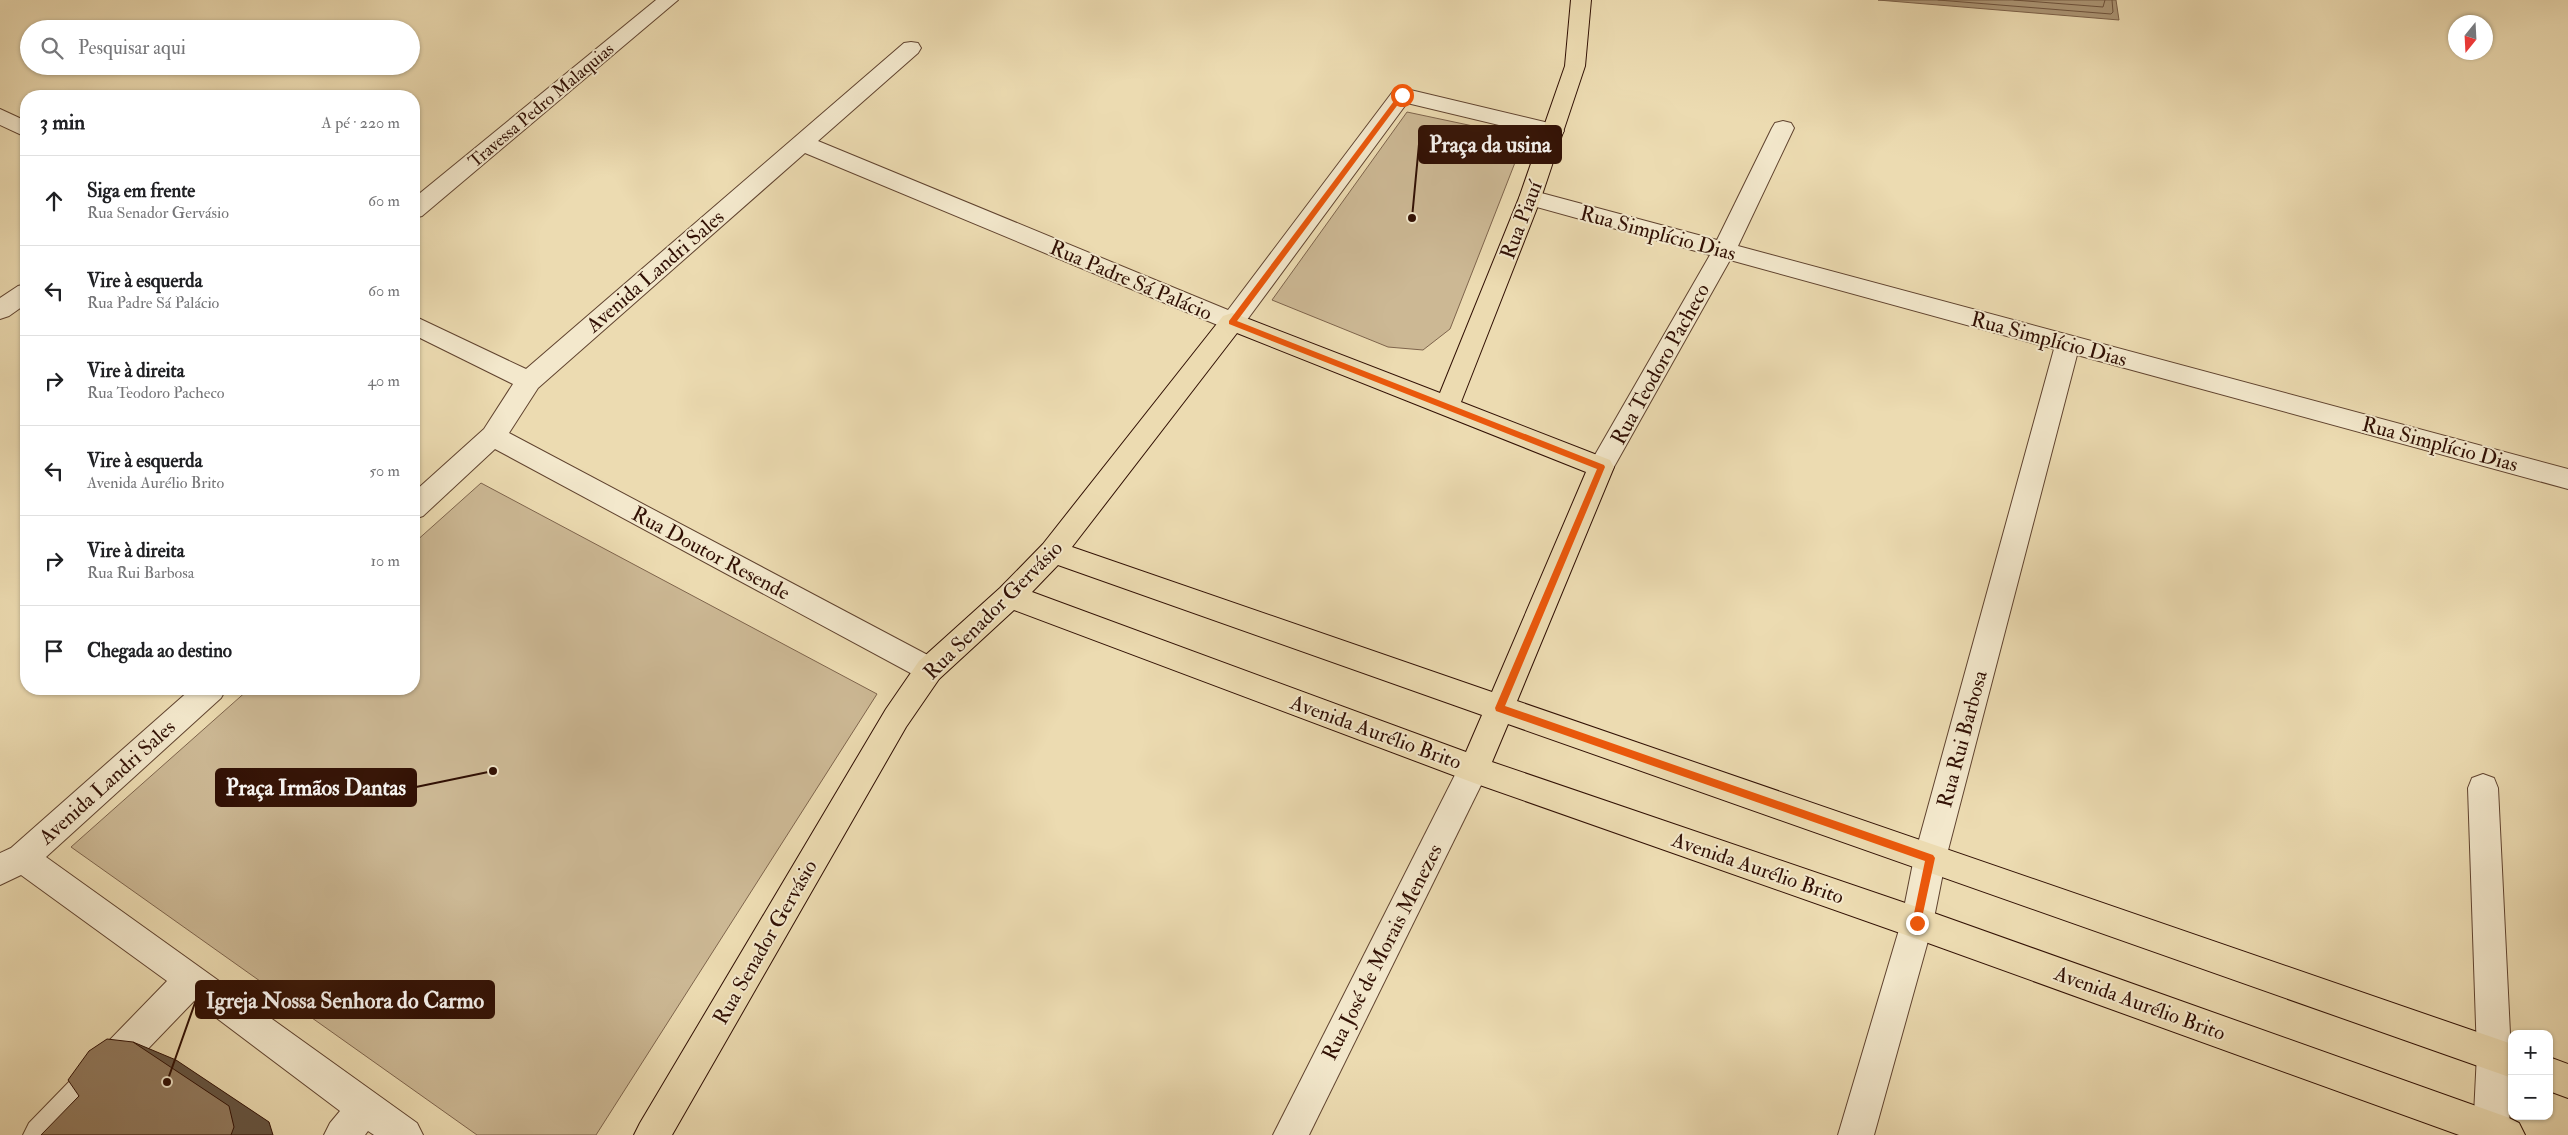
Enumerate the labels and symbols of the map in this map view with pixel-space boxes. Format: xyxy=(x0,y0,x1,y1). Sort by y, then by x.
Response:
north arrow xyxy=(2448,15,2493,60)
street label: Travessa Pedro Malaquias xyxy=(464,38,619,173)
route start xyxy=(1391,84,1414,107)
callout: Praça da usina xyxy=(1419,126,1561,163)
text: Praça da usina xyxy=(1429,131,1552,159)
street label: Rua Piauí xyxy=(1494,176,1549,263)
street label: Rua Simplício Dias xyxy=(1577,200,1739,267)
street label: Avenida Landri Sales xyxy=(580,204,730,339)
street label: Rua Padre Sá Palácio xyxy=(1046,234,1216,327)
street label: Rua Teodoro Pacheco xyxy=(1605,279,1716,450)
street label: Rua Simplício Dias xyxy=(1968,306,2130,373)
street label: Rua Simplício Dias xyxy=(2359,411,2521,478)
street label: Rua Doutor Resende xyxy=(627,500,795,607)
street label: Rua Senador Gervásio xyxy=(918,535,1069,686)
street label: Rua Rui Barbosa xyxy=(1931,667,1994,811)
street label: Avenida Aurélio Brito xyxy=(1286,689,1465,776)
street label: Avenida Landri Sales xyxy=(33,714,181,851)
callout: Praça Irmãos Dantas xyxy=(216,769,416,806)
text: Praça Irmãos Dantas xyxy=(226,774,407,802)
street label: Avenida Aurélio Brito xyxy=(1667,826,1847,911)
street label: Rua José de Morais Menezes xyxy=(1316,840,1449,1065)
street label: Rua Senador Gervásio xyxy=(707,855,824,1030)
route end xyxy=(1906,912,1929,935)
street label: Avenida Aurélio Brito xyxy=(2050,960,2229,1047)
callout: Igreja Nossa Senhora do Carmo xyxy=(196,981,494,1018)
text: Igreja Nossa Senhora do Carmo xyxy=(206,987,484,1016)

